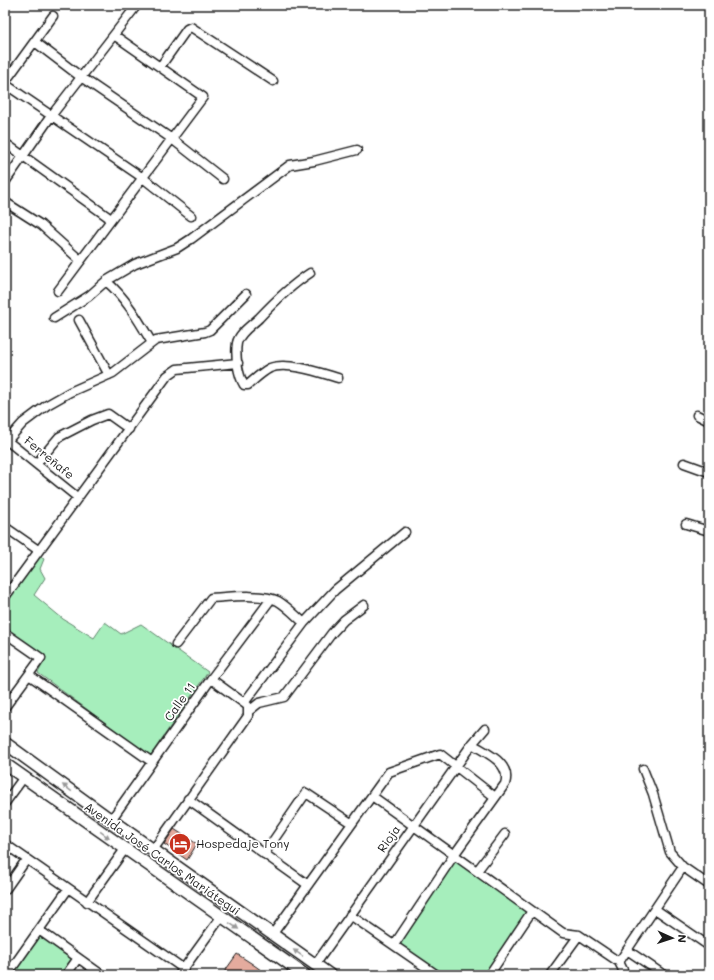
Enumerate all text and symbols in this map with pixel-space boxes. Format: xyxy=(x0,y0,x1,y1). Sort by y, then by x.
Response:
street label: Ferreñafe xyxy=(21,432,78,482)
street label: Calle 11 xyxy=(160,679,198,724)
one-way arrow xyxy=(61,784,72,792)
street label: Avenida José Carlos Mariátegui xyxy=(81,798,244,918)
street label: Rioja xyxy=(373,822,403,855)
one-way arrow xyxy=(100,831,111,839)
hotel icon: Hospedaje Tony xyxy=(167,831,193,857)
place label: Hospedaje Tony xyxy=(196,835,289,851)
north arrow xyxy=(652,918,692,958)
one-way arrow xyxy=(229,922,239,930)
text: N xyxy=(675,934,690,943)
one-way arrow xyxy=(293,949,303,957)

